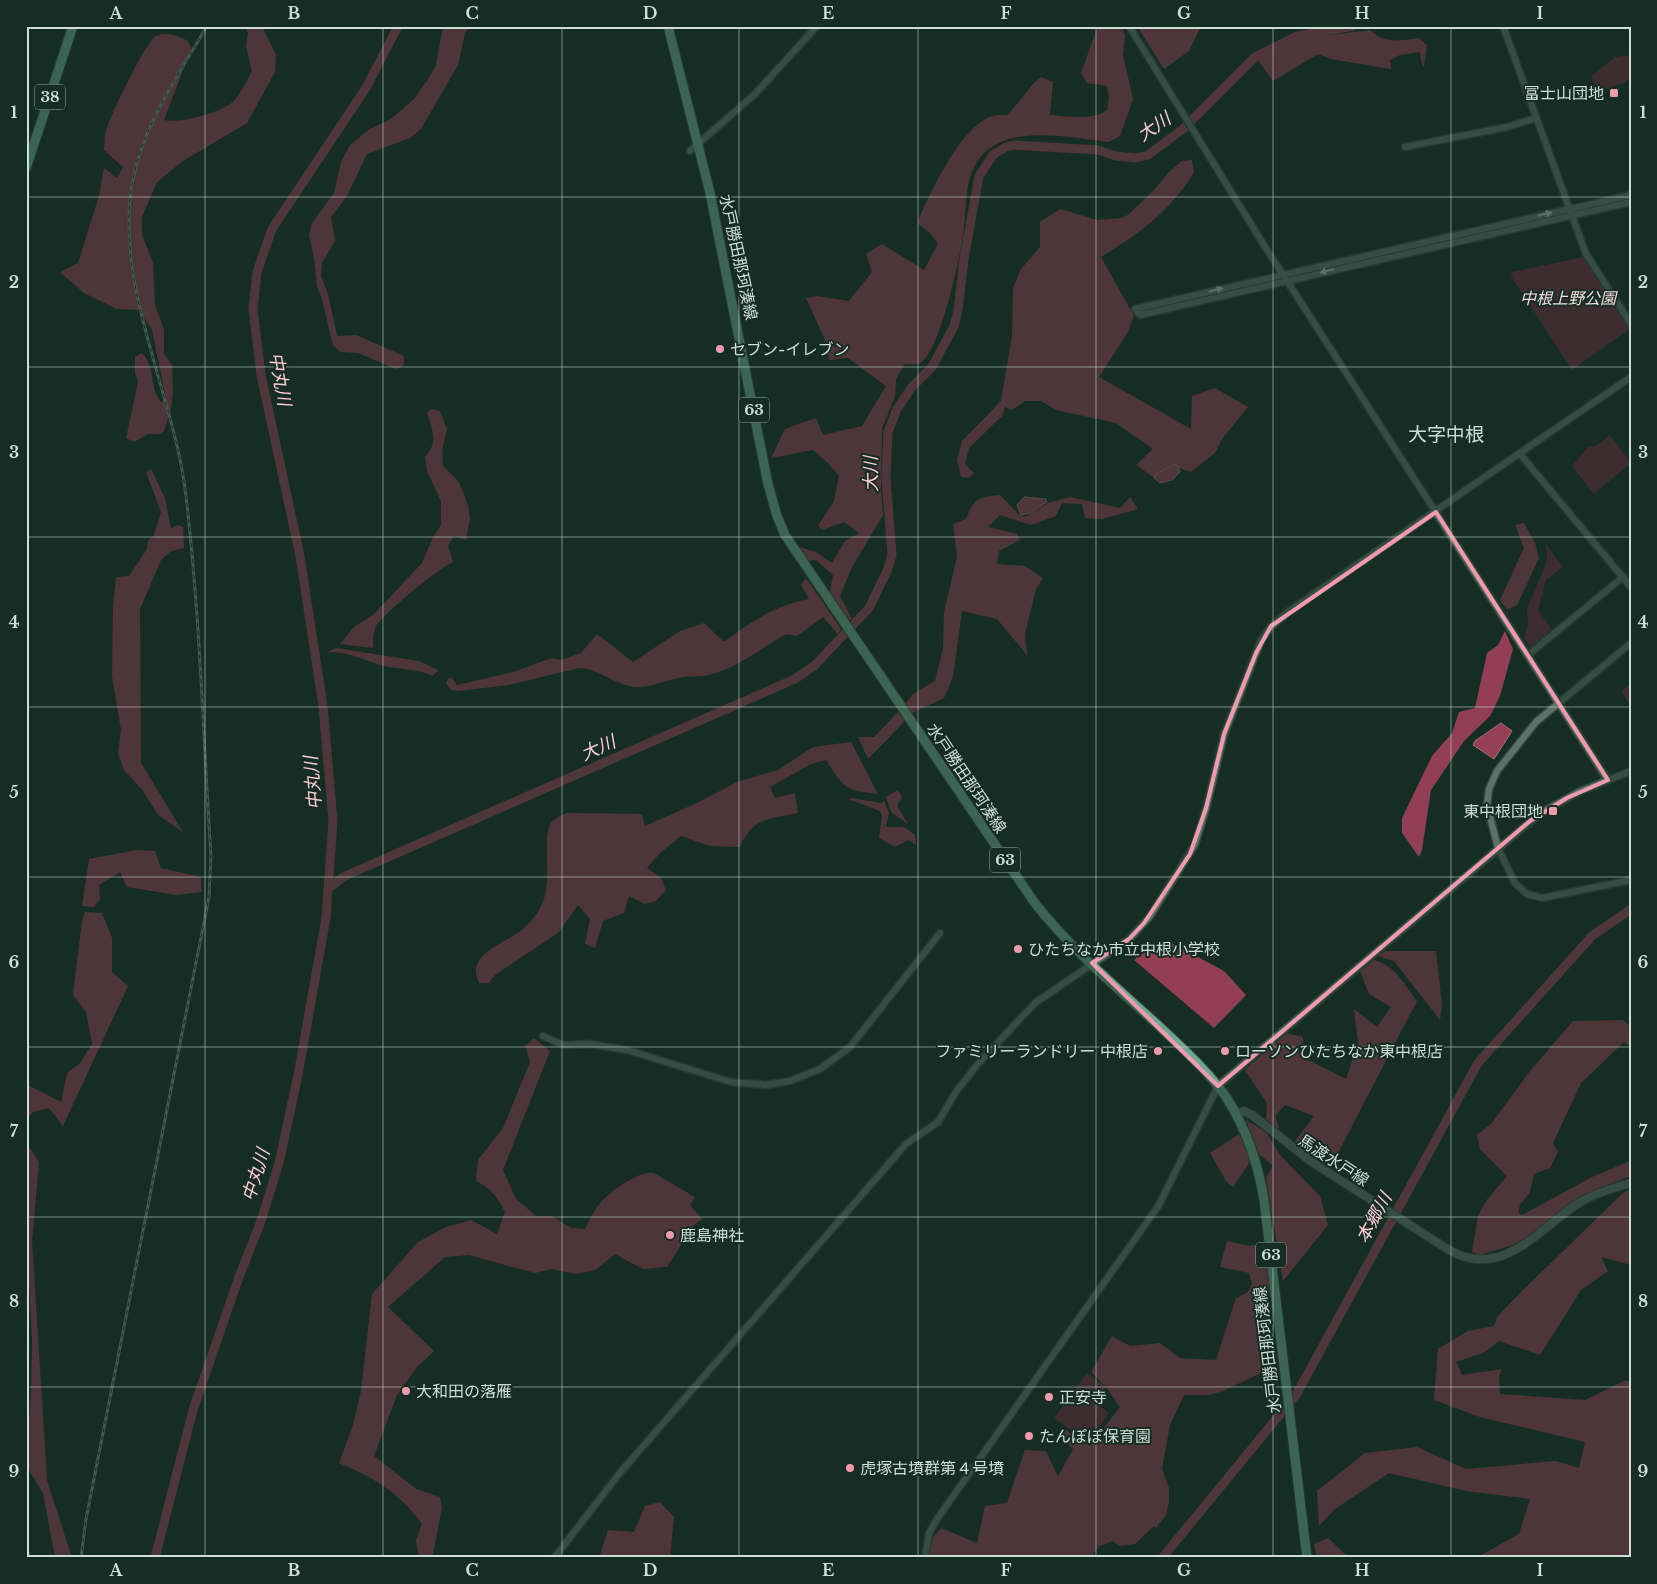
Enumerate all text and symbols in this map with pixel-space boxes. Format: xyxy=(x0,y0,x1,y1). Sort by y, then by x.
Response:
text: A xyxy=(109,3,124,23)
text: B xyxy=(288,3,301,23)
text: C xyxy=(465,3,479,23)
text: D xyxy=(643,3,657,23)
text: E xyxy=(822,3,834,23)
text: F xyxy=(1000,3,1012,23)
text: G xyxy=(1177,3,1191,23)
text: H xyxy=(1354,3,1370,23)
text: I xyxy=(1537,3,1544,23)
place label: 富士山団地 xyxy=(1524,83,1604,103)
road number: 38 xyxy=(35,84,65,110)
marker: 富士山団地 xyxy=(1608,87,1620,99)
text: 1 xyxy=(11,102,18,122)
text: 1 xyxy=(1640,102,1647,122)
water label: 大川 xyxy=(1133,107,1177,146)
street label: 水戸勝田那珂湊線 xyxy=(716,192,762,322)
one-way arrow xyxy=(1538,210,1553,218)
one-way arrow xyxy=(1320,268,1335,276)
text: 2 xyxy=(9,272,19,292)
text: 2 xyxy=(1638,272,1648,292)
one-way arrow xyxy=(1209,286,1224,294)
park label: 中根上野公園 xyxy=(1520,288,1618,308)
place label: セブン-イレブン xyxy=(730,339,849,359)
marker: セブン-イレブン xyxy=(714,343,726,355)
water label: 中丸川 xyxy=(264,351,296,409)
road number: 63 xyxy=(739,398,769,422)
district label: 大字中根 xyxy=(1408,423,1484,446)
text: 3 xyxy=(9,442,19,462)
text: 3 xyxy=(1638,442,1648,462)
water label: 大川 xyxy=(860,454,882,492)
text: 4 xyxy=(9,612,19,632)
text: 4 xyxy=(1638,612,1648,632)
street label: 水戸勝田那珂湊線 xyxy=(923,719,1011,837)
water label: 大川 xyxy=(577,730,621,765)
water label: 中丸川 xyxy=(300,753,326,811)
text: 5 xyxy=(9,782,19,802)
text: 5 xyxy=(1638,782,1648,802)
place label: 東中根団地 xyxy=(1463,801,1543,821)
marker: 東中根団地 xyxy=(1547,805,1559,817)
road number: 63 xyxy=(990,848,1020,872)
place label: ひたちなか市立中根小学校 xyxy=(1028,939,1220,959)
marker: ひたちなか市立中根小学校 xyxy=(1012,943,1024,955)
text: 6 xyxy=(9,952,20,972)
text: 6 xyxy=(1638,952,1649,972)
place label: ファミリーランドリー 中根店 xyxy=(935,1041,1148,1061)
place label: ローソンひたちなか東中根店 xyxy=(1235,1041,1443,1061)
marker: ファミリーランドリー 中根店 xyxy=(1152,1045,1164,1057)
marker: ローソンひたちなか東中根店 xyxy=(1219,1045,1231,1057)
text: 7 xyxy=(10,1121,19,1141)
text: 7 xyxy=(1639,1121,1648,1141)
street label: 馬渡水戸線 xyxy=(1295,1130,1373,1190)
water label: 中丸川 xyxy=(238,1144,275,1204)
water label: 本郷川 xyxy=(1351,1187,1398,1247)
place label: 鹿島神社 xyxy=(680,1225,744,1245)
marker: 鹿島神社 xyxy=(664,1229,676,1241)
road number: 63 xyxy=(1256,1242,1286,1268)
street label: 水戸勝田那珂湊線 xyxy=(1249,1285,1285,1415)
text: 8 xyxy=(9,1291,19,1311)
text: 8 xyxy=(1638,1291,1648,1311)
place label: 大和田の落雁 xyxy=(416,1381,512,1401)
marker: 大和田の落雁 xyxy=(400,1385,412,1397)
place label: 正安寺 xyxy=(1059,1387,1107,1407)
marker: 正安寺 xyxy=(1043,1391,1055,1403)
place label: たんぽぽ保育園 xyxy=(1039,1426,1151,1446)
marker: たんぽぽ保育園 xyxy=(1023,1430,1035,1442)
place label: 虎塚古墳群第４号墳 xyxy=(860,1458,1004,1478)
text: 9 xyxy=(9,1461,20,1481)
text: 9 xyxy=(1638,1461,1649,1481)
marker: 虎塚古墳群第４号墳 xyxy=(844,1462,856,1474)
text: A xyxy=(109,1560,124,1580)
text: B xyxy=(288,1560,301,1580)
text: C xyxy=(465,1560,479,1580)
text: D xyxy=(643,1560,657,1580)
text: E xyxy=(822,1560,834,1580)
text: F xyxy=(1000,1560,1012,1580)
text: G xyxy=(1177,1560,1191,1580)
text: H xyxy=(1354,1560,1370,1580)
text: I xyxy=(1537,1560,1544,1580)

